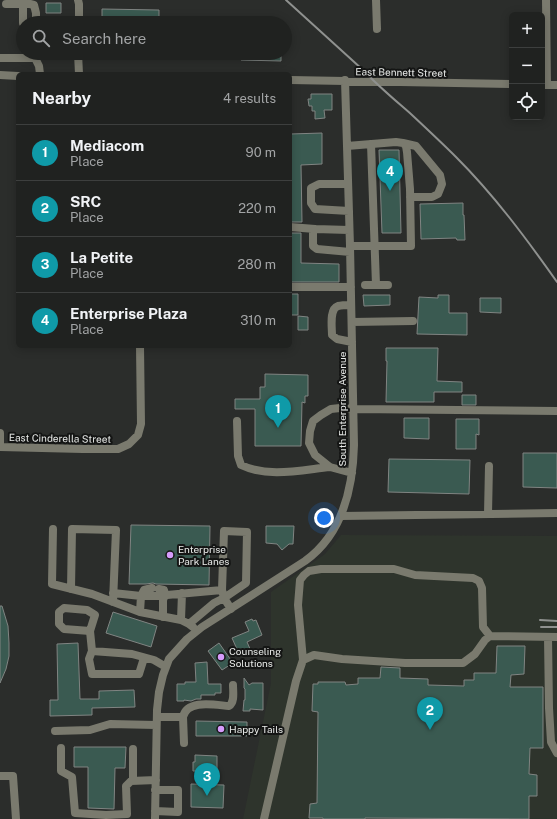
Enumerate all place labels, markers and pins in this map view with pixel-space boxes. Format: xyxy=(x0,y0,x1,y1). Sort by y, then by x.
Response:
pin: 4 xyxy=(377,158,403,191)
pin: 1 xyxy=(265,395,291,428)
place label: Enterprise Park Lanes xyxy=(178,543,229,567)
marker: Enterprise Park Lanes xyxy=(165,550,175,560)
place label: Counseling Solutions xyxy=(229,645,281,669)
marker: Counseling Solutions xyxy=(216,652,226,662)
pin: 2 xyxy=(417,697,443,730)
place label: Happy Tails xyxy=(229,723,283,735)
marker: Happy Tails xyxy=(216,724,226,734)
pin: 3 xyxy=(194,763,220,796)

